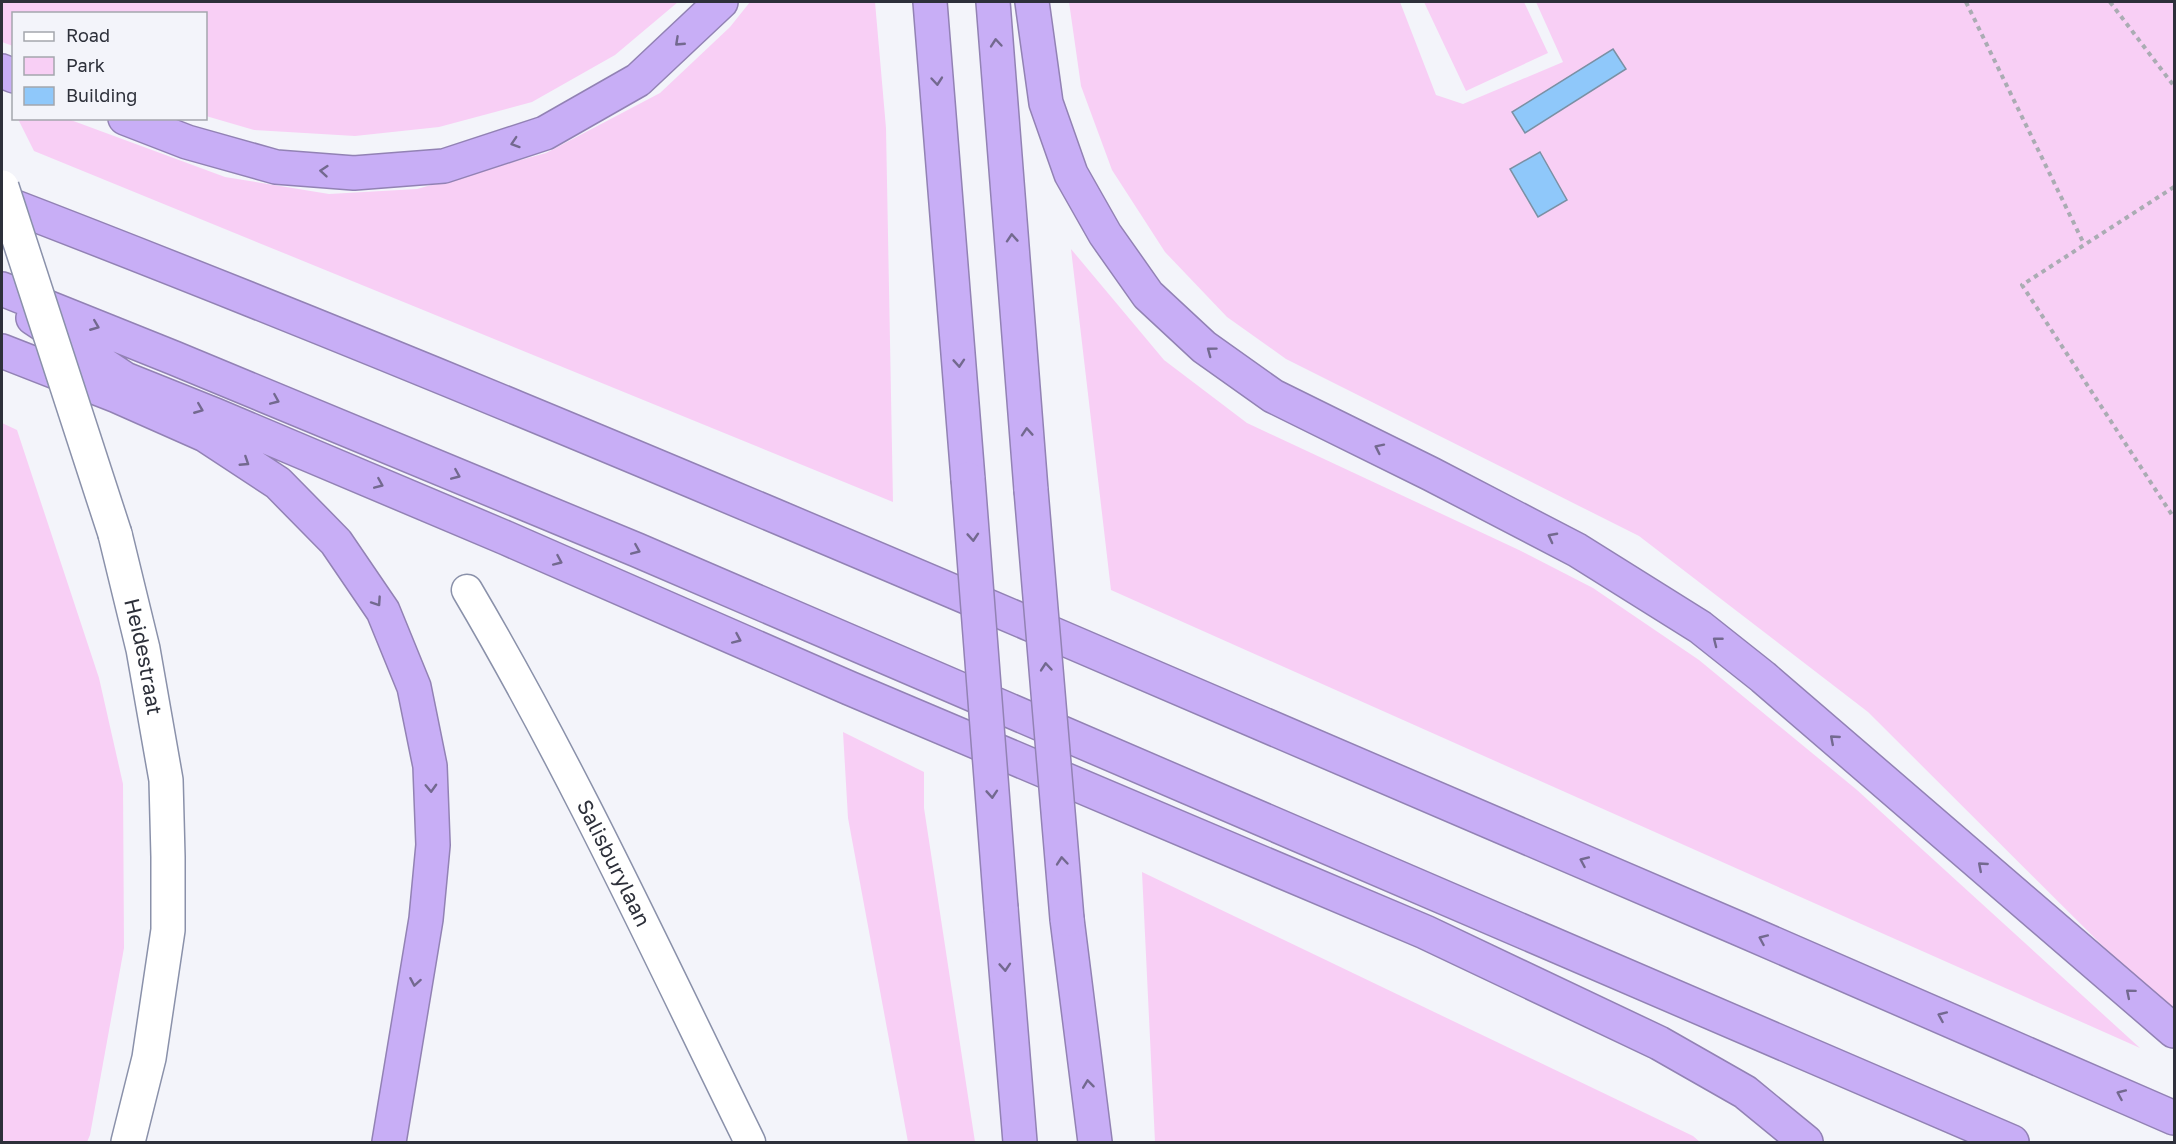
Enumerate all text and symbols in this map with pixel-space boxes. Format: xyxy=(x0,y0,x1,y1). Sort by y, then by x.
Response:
legend xyxy=(12,12,207,120)
text: Road xyxy=(66,24,110,46)
one-way arrow xyxy=(676,35,686,46)
one-way arrow xyxy=(990,39,1003,48)
text: Park xyxy=(66,54,105,76)
one-way arrow xyxy=(930,76,943,85)
text: Building xyxy=(66,84,137,106)
one-way arrow xyxy=(510,135,521,148)
one-way arrow xyxy=(319,165,328,178)
one-way arrow xyxy=(1006,233,1019,242)
one-way arrow xyxy=(89,319,100,331)
one-way arrow xyxy=(1206,347,1217,358)
one-way arrow xyxy=(952,358,965,367)
one-way arrow xyxy=(269,393,280,405)
one-way arrow xyxy=(193,402,204,414)
one-way arrow xyxy=(1021,428,1034,437)
one-way arrow xyxy=(1374,444,1385,456)
one-way arrow xyxy=(239,454,250,465)
one-way arrow xyxy=(449,468,460,480)
one-way arrow xyxy=(373,477,384,489)
one-way arrow xyxy=(966,533,979,542)
one-way arrow xyxy=(1548,533,1559,544)
one-way arrow xyxy=(629,542,640,554)
one-way arrow xyxy=(552,554,563,566)
street label: Heidestraat xyxy=(119,596,168,717)
one-way arrow xyxy=(370,596,381,607)
one-way arrow xyxy=(731,632,742,644)
one-way arrow xyxy=(1713,637,1724,648)
one-way arrow xyxy=(1040,662,1053,671)
one-way arrow xyxy=(1830,735,1841,746)
one-way arrow xyxy=(425,783,438,792)
one-way arrow xyxy=(985,790,998,799)
street label: Salisburylaan xyxy=(572,795,657,930)
one-way arrow xyxy=(1580,856,1591,868)
one-way arrow xyxy=(1056,857,1069,866)
one-way arrow xyxy=(1978,862,1989,873)
one-way arrow xyxy=(1759,934,1770,946)
one-way arrow xyxy=(998,962,1011,971)
one-way arrow xyxy=(409,976,422,986)
one-way arrow xyxy=(2126,990,2137,1001)
one-way arrow xyxy=(1937,1012,1948,1024)
one-way arrow xyxy=(1082,1080,1094,1089)
one-way arrow xyxy=(2116,1089,2127,1101)

